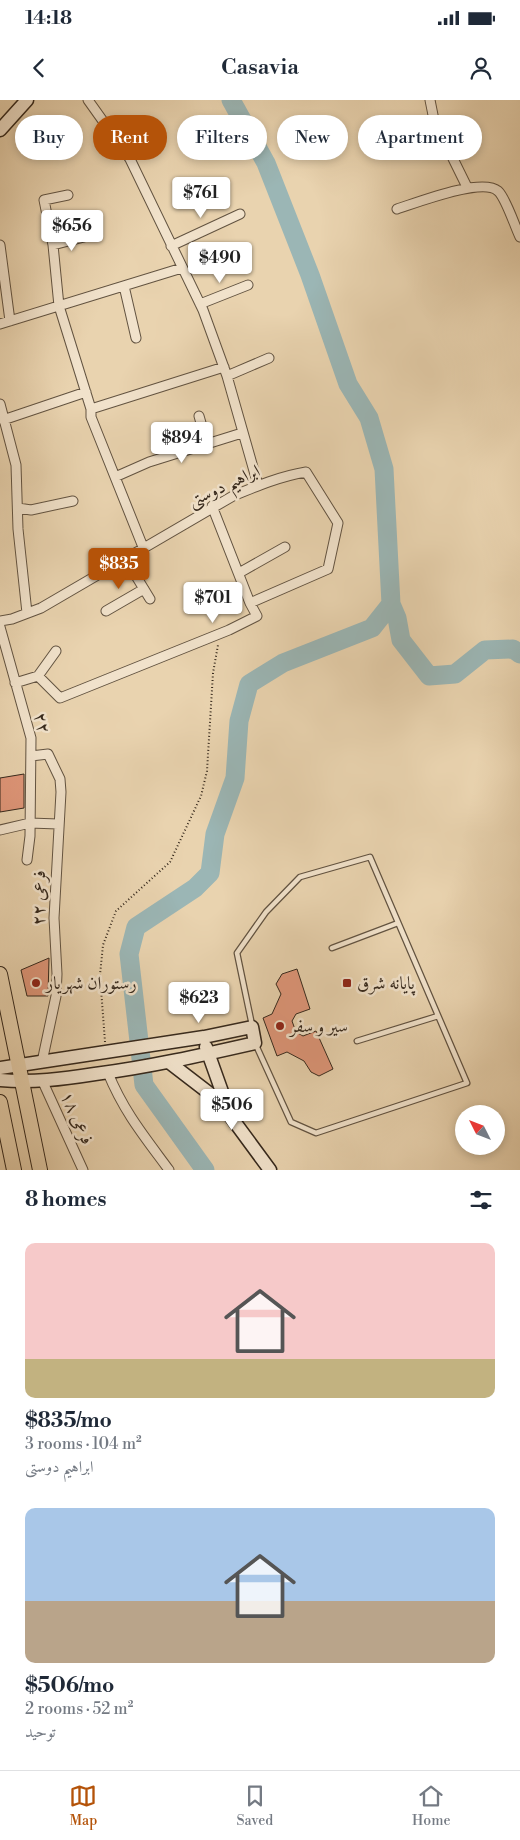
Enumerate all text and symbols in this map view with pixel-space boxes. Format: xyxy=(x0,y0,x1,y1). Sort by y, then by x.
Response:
text: 14:18 xyxy=(25,6,72,30)
icon: back xyxy=(25,54,53,82)
text: Casavia xyxy=(221,54,299,81)
icon: person xyxy=(467,54,495,82)
chip: Buy xyxy=(15,115,83,160)
chip: Rent xyxy=(93,115,167,160)
chip: Filters xyxy=(177,115,267,160)
chip: New xyxy=(277,115,348,160)
chip: Apartment xyxy=(358,115,482,160)
pin: $761 xyxy=(171,176,231,219)
text: $761 xyxy=(183,183,219,203)
pin: $656 xyxy=(42,210,102,252)
text: $656 xyxy=(52,216,92,236)
pin: $490 xyxy=(190,242,250,284)
text: $490 xyxy=(199,248,241,268)
pin: $894 xyxy=(152,422,212,464)
text: $894 xyxy=(162,428,202,448)
street label: ابراهیم دوستی xyxy=(184,459,266,518)
pin: $835 xyxy=(89,548,149,590)
text: $835 xyxy=(99,554,139,574)
pin: $701 xyxy=(183,582,243,624)
text: $701 xyxy=(194,588,232,608)
street label: ۲۲ xyxy=(28,710,56,736)
street label: فرعی ۲۲ xyxy=(27,870,51,926)
place label: رستوران شهریار xyxy=(44,972,137,995)
place label: پایانه شرق xyxy=(357,972,416,996)
marker: رستوران شهریار xyxy=(30,977,42,989)
marker: پایانه شرق xyxy=(341,977,353,989)
pin: $623 xyxy=(169,982,229,1024)
text: $623 xyxy=(179,988,219,1008)
place label: سیر و سفر xyxy=(288,1015,348,1038)
marker: سیر و سفر xyxy=(274,1020,286,1032)
street label: فرعی ۱۸ xyxy=(55,1088,99,1148)
pin: $506 xyxy=(202,1088,262,1131)
text: $506 xyxy=(211,1095,253,1115)
north arrow xyxy=(455,1105,505,1155)
map controls xyxy=(455,1105,505,1155)
icon: filters xyxy=(467,1186,495,1214)
text: 8 homes xyxy=(25,1187,107,1213)
icon: home xyxy=(215,1276,305,1366)
text: $835/mo xyxy=(25,1408,112,1434)
text: 3 rooms · 104 m² xyxy=(25,1434,142,1454)
text: ابراهیم دوستی xyxy=(25,1457,93,1477)
icon: home xyxy=(215,1541,305,1631)
text: $506/mo xyxy=(25,1673,114,1699)
text: 2 rooms · 52 m² xyxy=(25,1699,133,1719)
text: توحید xyxy=(25,1722,55,1742)
tab: Map xyxy=(69,1782,97,1830)
tab: Saved xyxy=(236,1782,273,1830)
tab: Home xyxy=(412,1782,451,1830)

